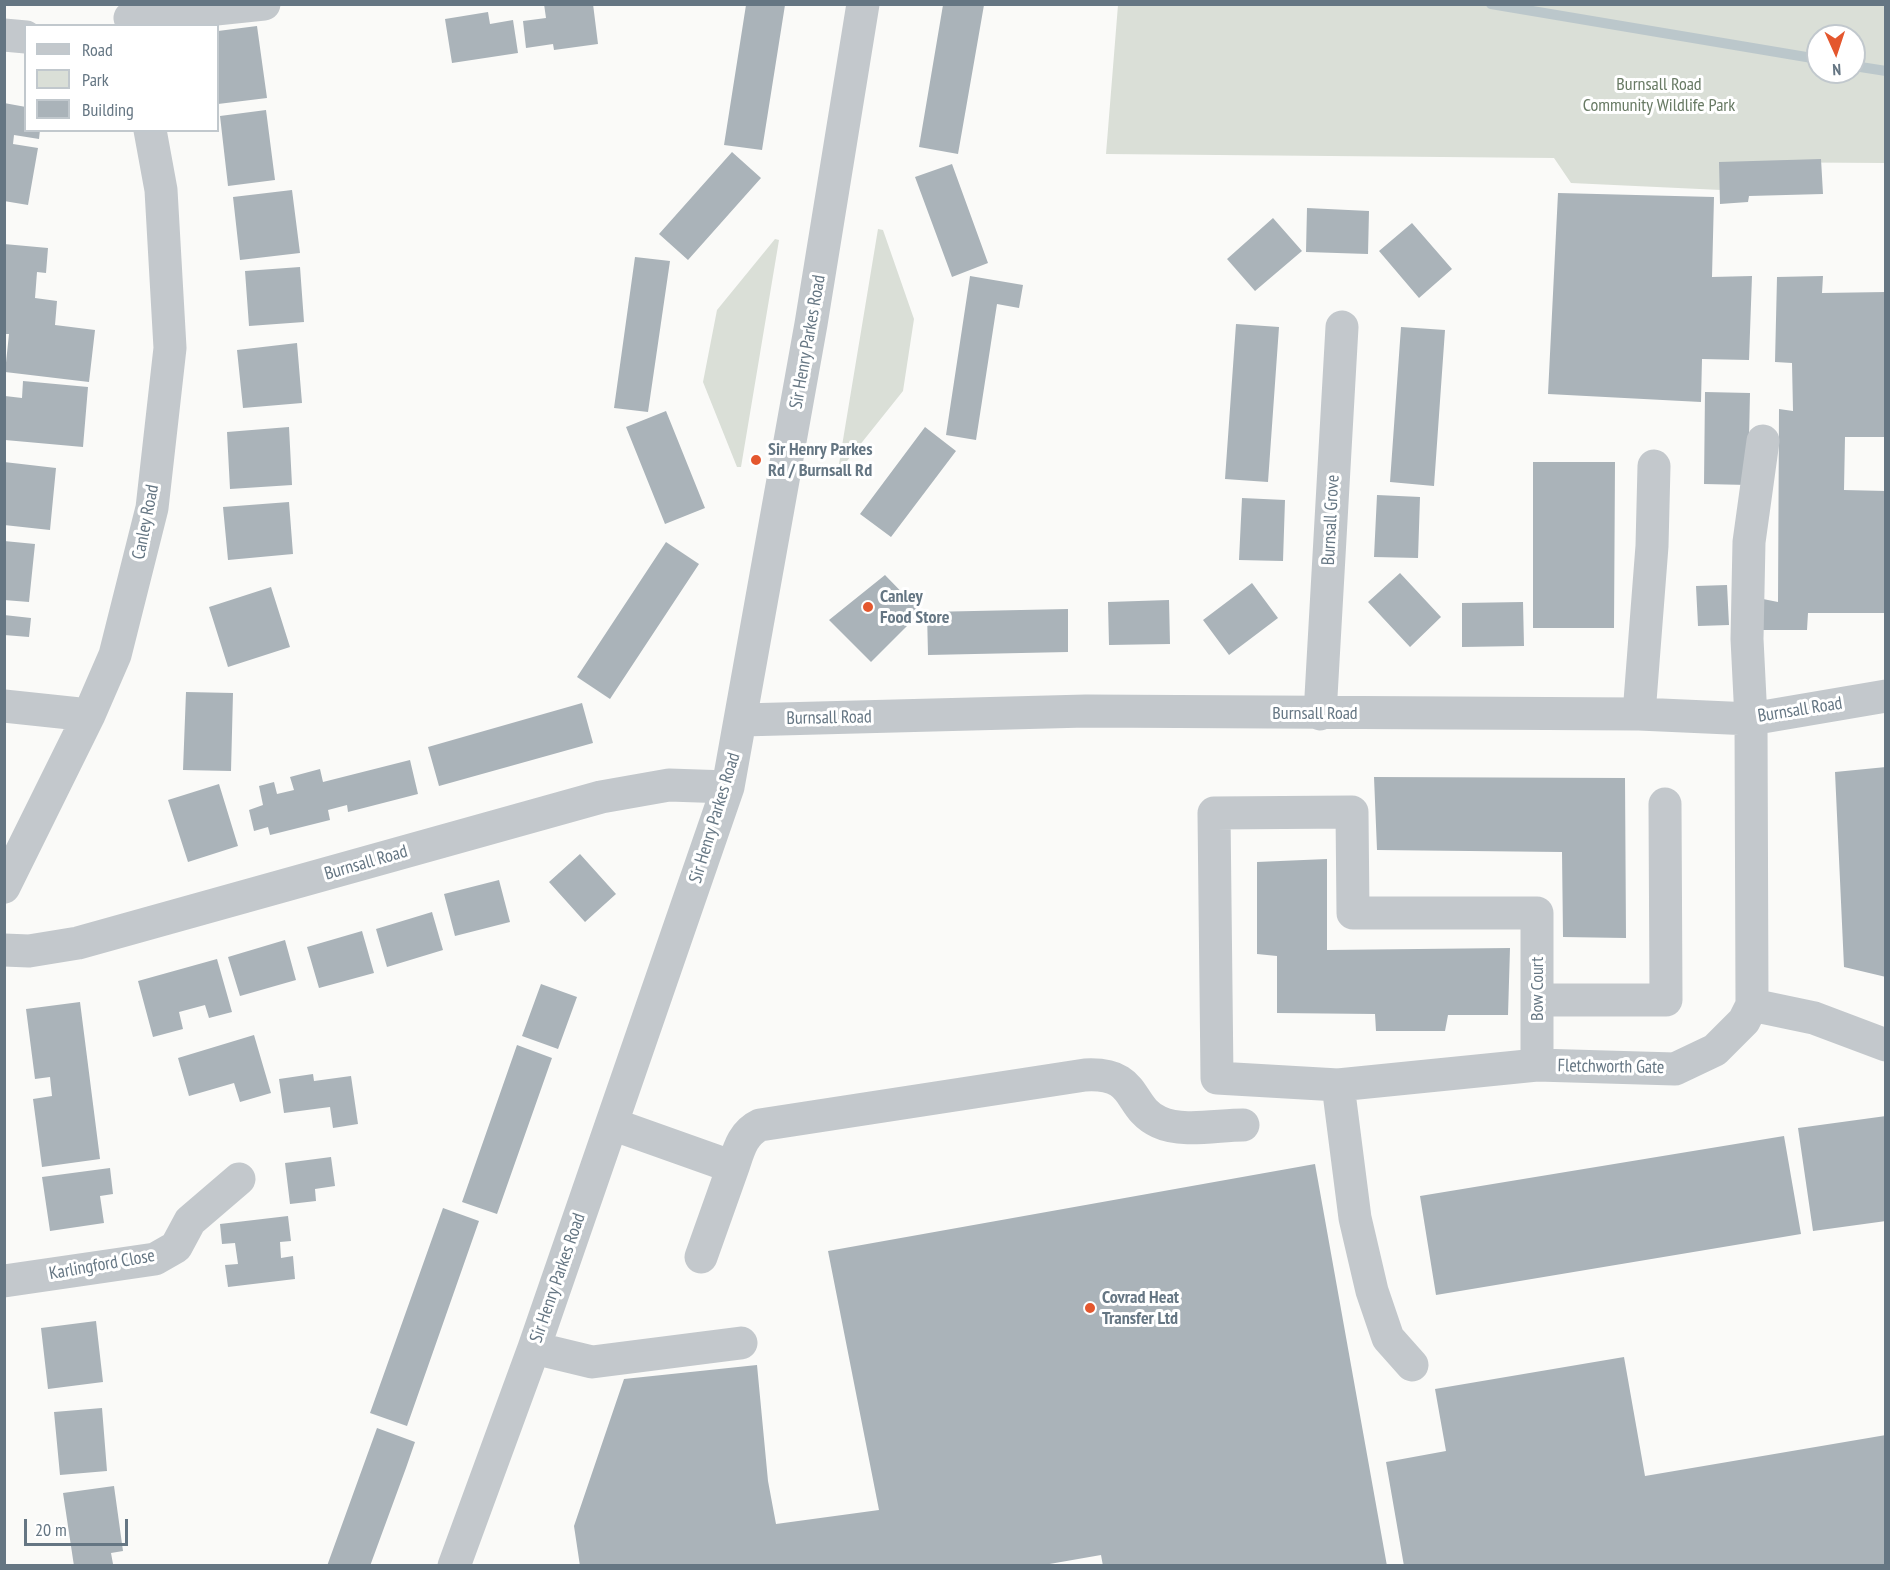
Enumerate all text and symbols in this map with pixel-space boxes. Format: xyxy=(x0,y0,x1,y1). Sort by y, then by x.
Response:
legend xyxy=(24,24,219,132)
north arrow xyxy=(1806,24,1866,84)
text: Road xyxy=(82,38,113,61)
text: N xyxy=(1832,60,1842,80)
text: Park xyxy=(82,68,109,91)
park label: Burnsall Road Community Wildlife Park xyxy=(1583,74,1735,116)
text: Building xyxy=(82,98,134,121)
street label: Sir Henry Parkes Road xyxy=(786,273,830,411)
place label: Sir Henry Parkes Rd / Burnsall Rd xyxy=(768,439,873,482)
marker: Sir Henry Parkes Rd / Burnsall Rd xyxy=(749,453,763,467)
street label: Burnsall Grove xyxy=(1318,474,1344,566)
street label: Canley Road xyxy=(128,483,164,561)
place label: Canley Food Store xyxy=(880,586,949,628)
marker: Canley Food Store xyxy=(861,600,875,614)
street label: Burnsall Road xyxy=(1756,693,1844,727)
street label: Burnsall Road xyxy=(1272,703,1358,725)
street label: Burnsall Road xyxy=(786,706,872,730)
street label: Sir Henry Parkes Road xyxy=(685,750,745,886)
street label: Burnsall Road xyxy=(322,841,410,885)
street label: Bow Court xyxy=(1527,957,1549,1021)
street label: Fletchworth Gate xyxy=(1557,1055,1665,1079)
street label: Sir Henry Parkes Road xyxy=(526,1210,590,1346)
street label: Karlingford Close xyxy=(47,1245,157,1285)
place label: Covrad Heat Transfer Ltd xyxy=(1102,1287,1179,1330)
marker: Covrad Heat Transfer Ltd xyxy=(1083,1301,1097,1315)
scale bar xyxy=(27,1507,130,1545)
text: 20 m xyxy=(35,1518,67,1541)

